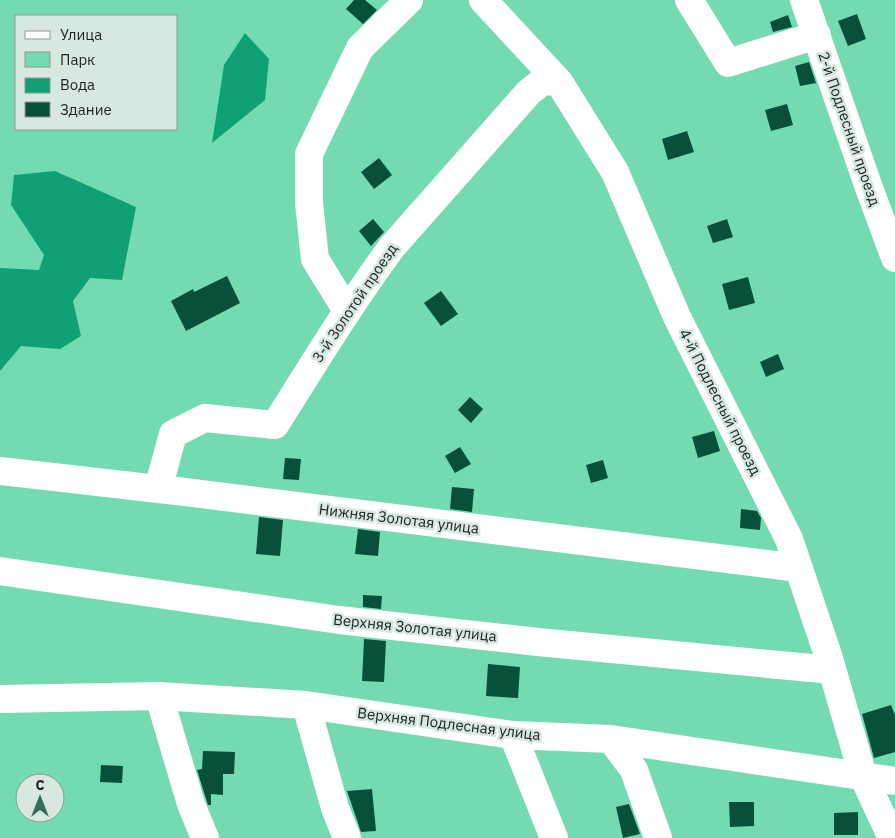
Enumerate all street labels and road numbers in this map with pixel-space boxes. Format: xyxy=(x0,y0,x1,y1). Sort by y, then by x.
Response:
street label: 2-й Подлесный проезд xyxy=(814,49,885,208)
street label: 3-й Золотой проезд xyxy=(308,240,401,366)
street label: 4-й Подлесный проезд xyxy=(675,325,766,478)
street label: Нижняя Золотая улица xyxy=(318,499,480,538)
street label: Верхняя Золотая улица xyxy=(332,609,498,646)
street label: Верхняя Подлесная улица xyxy=(356,703,542,744)

